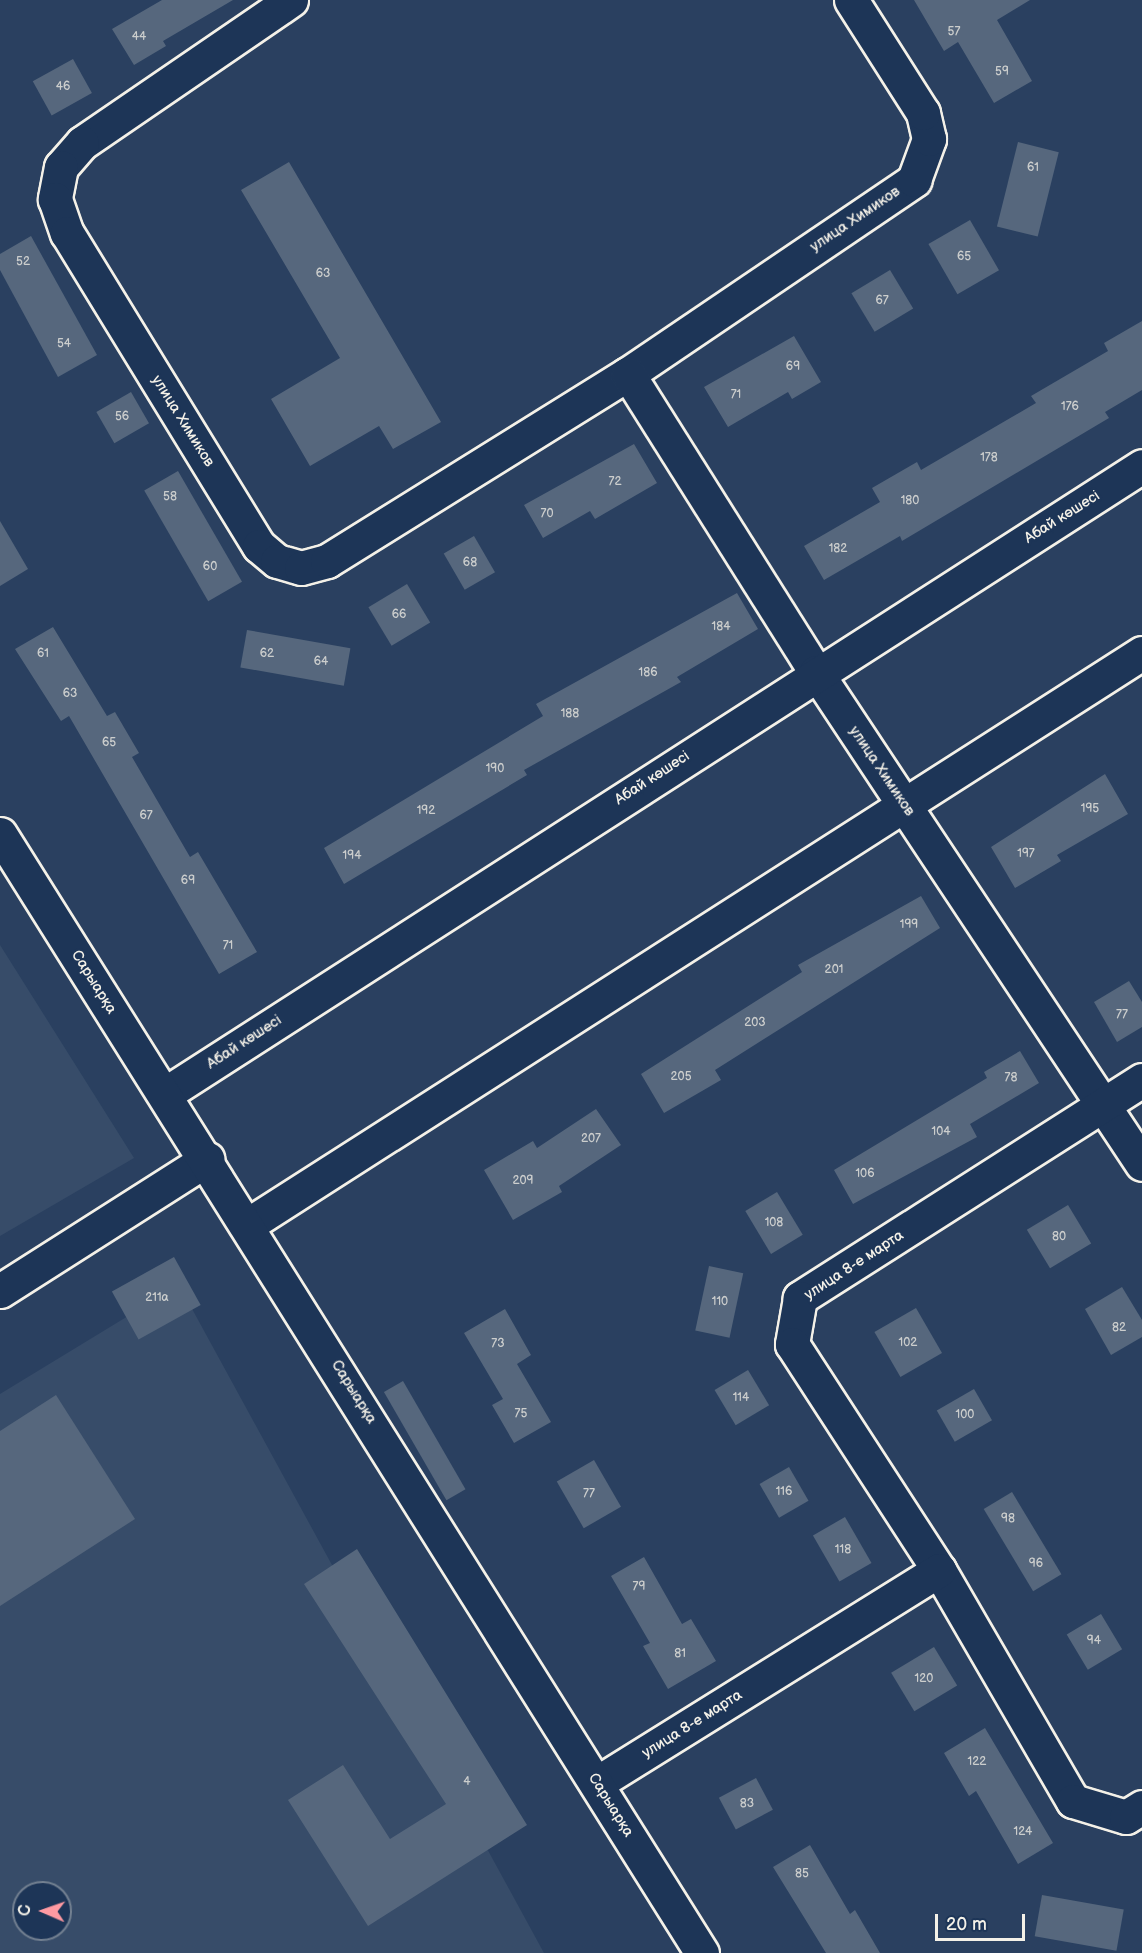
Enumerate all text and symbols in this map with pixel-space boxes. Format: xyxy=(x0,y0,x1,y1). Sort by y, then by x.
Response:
house number: 57 xyxy=(948,25,960,39)
house number: 44 xyxy=(132,30,146,44)
house number: 59 xyxy=(995,65,1009,79)
house number: 46 xyxy=(56,80,70,94)
house number: 61 xyxy=(1027,161,1039,175)
street label: улица Химиков xyxy=(807,182,903,256)
house number: 65 xyxy=(957,250,971,264)
house number: 52 xyxy=(16,255,30,269)
house number: 63 xyxy=(316,267,330,281)
house number: 67 xyxy=(875,294,889,308)
house number: 54 xyxy=(57,337,71,351)
house number: 69 xyxy=(786,360,800,374)
street label: улица Химиков xyxy=(148,372,218,470)
house number: 71 xyxy=(731,388,741,402)
house number: 176 xyxy=(1061,400,1079,414)
house number: 56 xyxy=(115,410,129,424)
house number: 178 xyxy=(980,451,998,465)
house number: 72 xyxy=(609,475,621,489)
street label: Абай көшесі xyxy=(1021,487,1103,547)
house number: 58 xyxy=(163,490,177,504)
house number: 180 xyxy=(901,494,919,508)
house number: 70 xyxy=(541,507,553,521)
house number: 182 xyxy=(829,542,847,556)
house number: 68 xyxy=(463,556,477,570)
house number: 60 xyxy=(203,560,217,574)
house number: 66 xyxy=(392,608,406,622)
house number: 184 xyxy=(712,620,730,634)
house number: 61 xyxy=(37,647,49,661)
house number: 62 xyxy=(260,647,274,661)
house number: 64 xyxy=(314,655,328,669)
house number: 186 xyxy=(639,666,657,680)
house number: 63 xyxy=(63,687,77,701)
house number: 188 xyxy=(561,707,579,721)
street label: улица Химиков xyxy=(845,723,919,819)
house number: 65 xyxy=(102,736,116,750)
street label: Абай көшесі xyxy=(611,747,693,809)
house number: 190 xyxy=(486,762,504,776)
house number: 195 xyxy=(1081,802,1099,816)
house number: 192 xyxy=(417,804,435,818)
house number: 67 xyxy=(139,809,153,823)
house number: 197 xyxy=(1017,847,1035,861)
house number: 194 xyxy=(343,849,361,863)
house number: 69 xyxy=(181,874,195,888)
house number: 199 xyxy=(900,918,918,932)
house number: 71 xyxy=(223,939,233,953)
street label: Сарыарқа xyxy=(67,947,121,1017)
house number: 201 xyxy=(825,963,843,977)
house number: 77 xyxy=(1116,1008,1128,1022)
street label: Абай көшесі xyxy=(203,1011,285,1073)
house number: 203 xyxy=(744,1016,766,1030)
house number: 205 xyxy=(670,1070,692,1084)
house number: 78 xyxy=(1005,1071,1017,1085)
house number: 104 xyxy=(931,1125,951,1139)
house number: 207 xyxy=(581,1132,601,1146)
house number: 106 xyxy=(855,1167,875,1181)
house number: 209 xyxy=(512,1174,534,1188)
house number: 108 xyxy=(765,1216,783,1230)
street label: улица 8-е марта xyxy=(801,1226,907,1304)
house number: 80 xyxy=(1052,1230,1066,1244)
house number: 211а xyxy=(145,1291,169,1305)
house number: 110 xyxy=(712,1295,728,1309)
house number: 82 xyxy=(1112,1321,1126,1335)
house number: 102 xyxy=(899,1336,917,1350)
house number: 73 xyxy=(491,1337,505,1351)
street label: Сарыарқа xyxy=(327,1357,381,1427)
house number: 114 xyxy=(733,1391,749,1405)
house number: 75 xyxy=(515,1407,527,1421)
house number: 100 xyxy=(956,1408,974,1422)
house number: 116 xyxy=(776,1485,792,1499)
house number: 77 xyxy=(583,1487,595,1501)
house number: 98 xyxy=(1001,1512,1015,1526)
house number: 118 xyxy=(835,1543,851,1557)
house number: 96 xyxy=(1029,1557,1043,1571)
house number: 79 xyxy=(633,1580,645,1594)
house number: 94 xyxy=(1087,1634,1101,1648)
house number: 81 xyxy=(674,1647,686,1661)
house number: 120 xyxy=(915,1672,933,1686)
street label: улица 8-е марта xyxy=(639,1686,745,1762)
house number: 122 xyxy=(968,1755,986,1769)
street label: Сарыарқа xyxy=(584,1770,638,1840)
house number: 4 xyxy=(463,1775,471,1789)
house number: 83 xyxy=(740,1797,754,1811)
house number: 124 xyxy=(1014,1825,1032,1839)
house number: 85 xyxy=(795,1867,809,1881)
north arrow xyxy=(12,1881,72,1941)
scale bar xyxy=(938,1902,1028,1940)
text: С xyxy=(16,1905,35,1916)
text: 20 m xyxy=(946,1914,987,1935)

